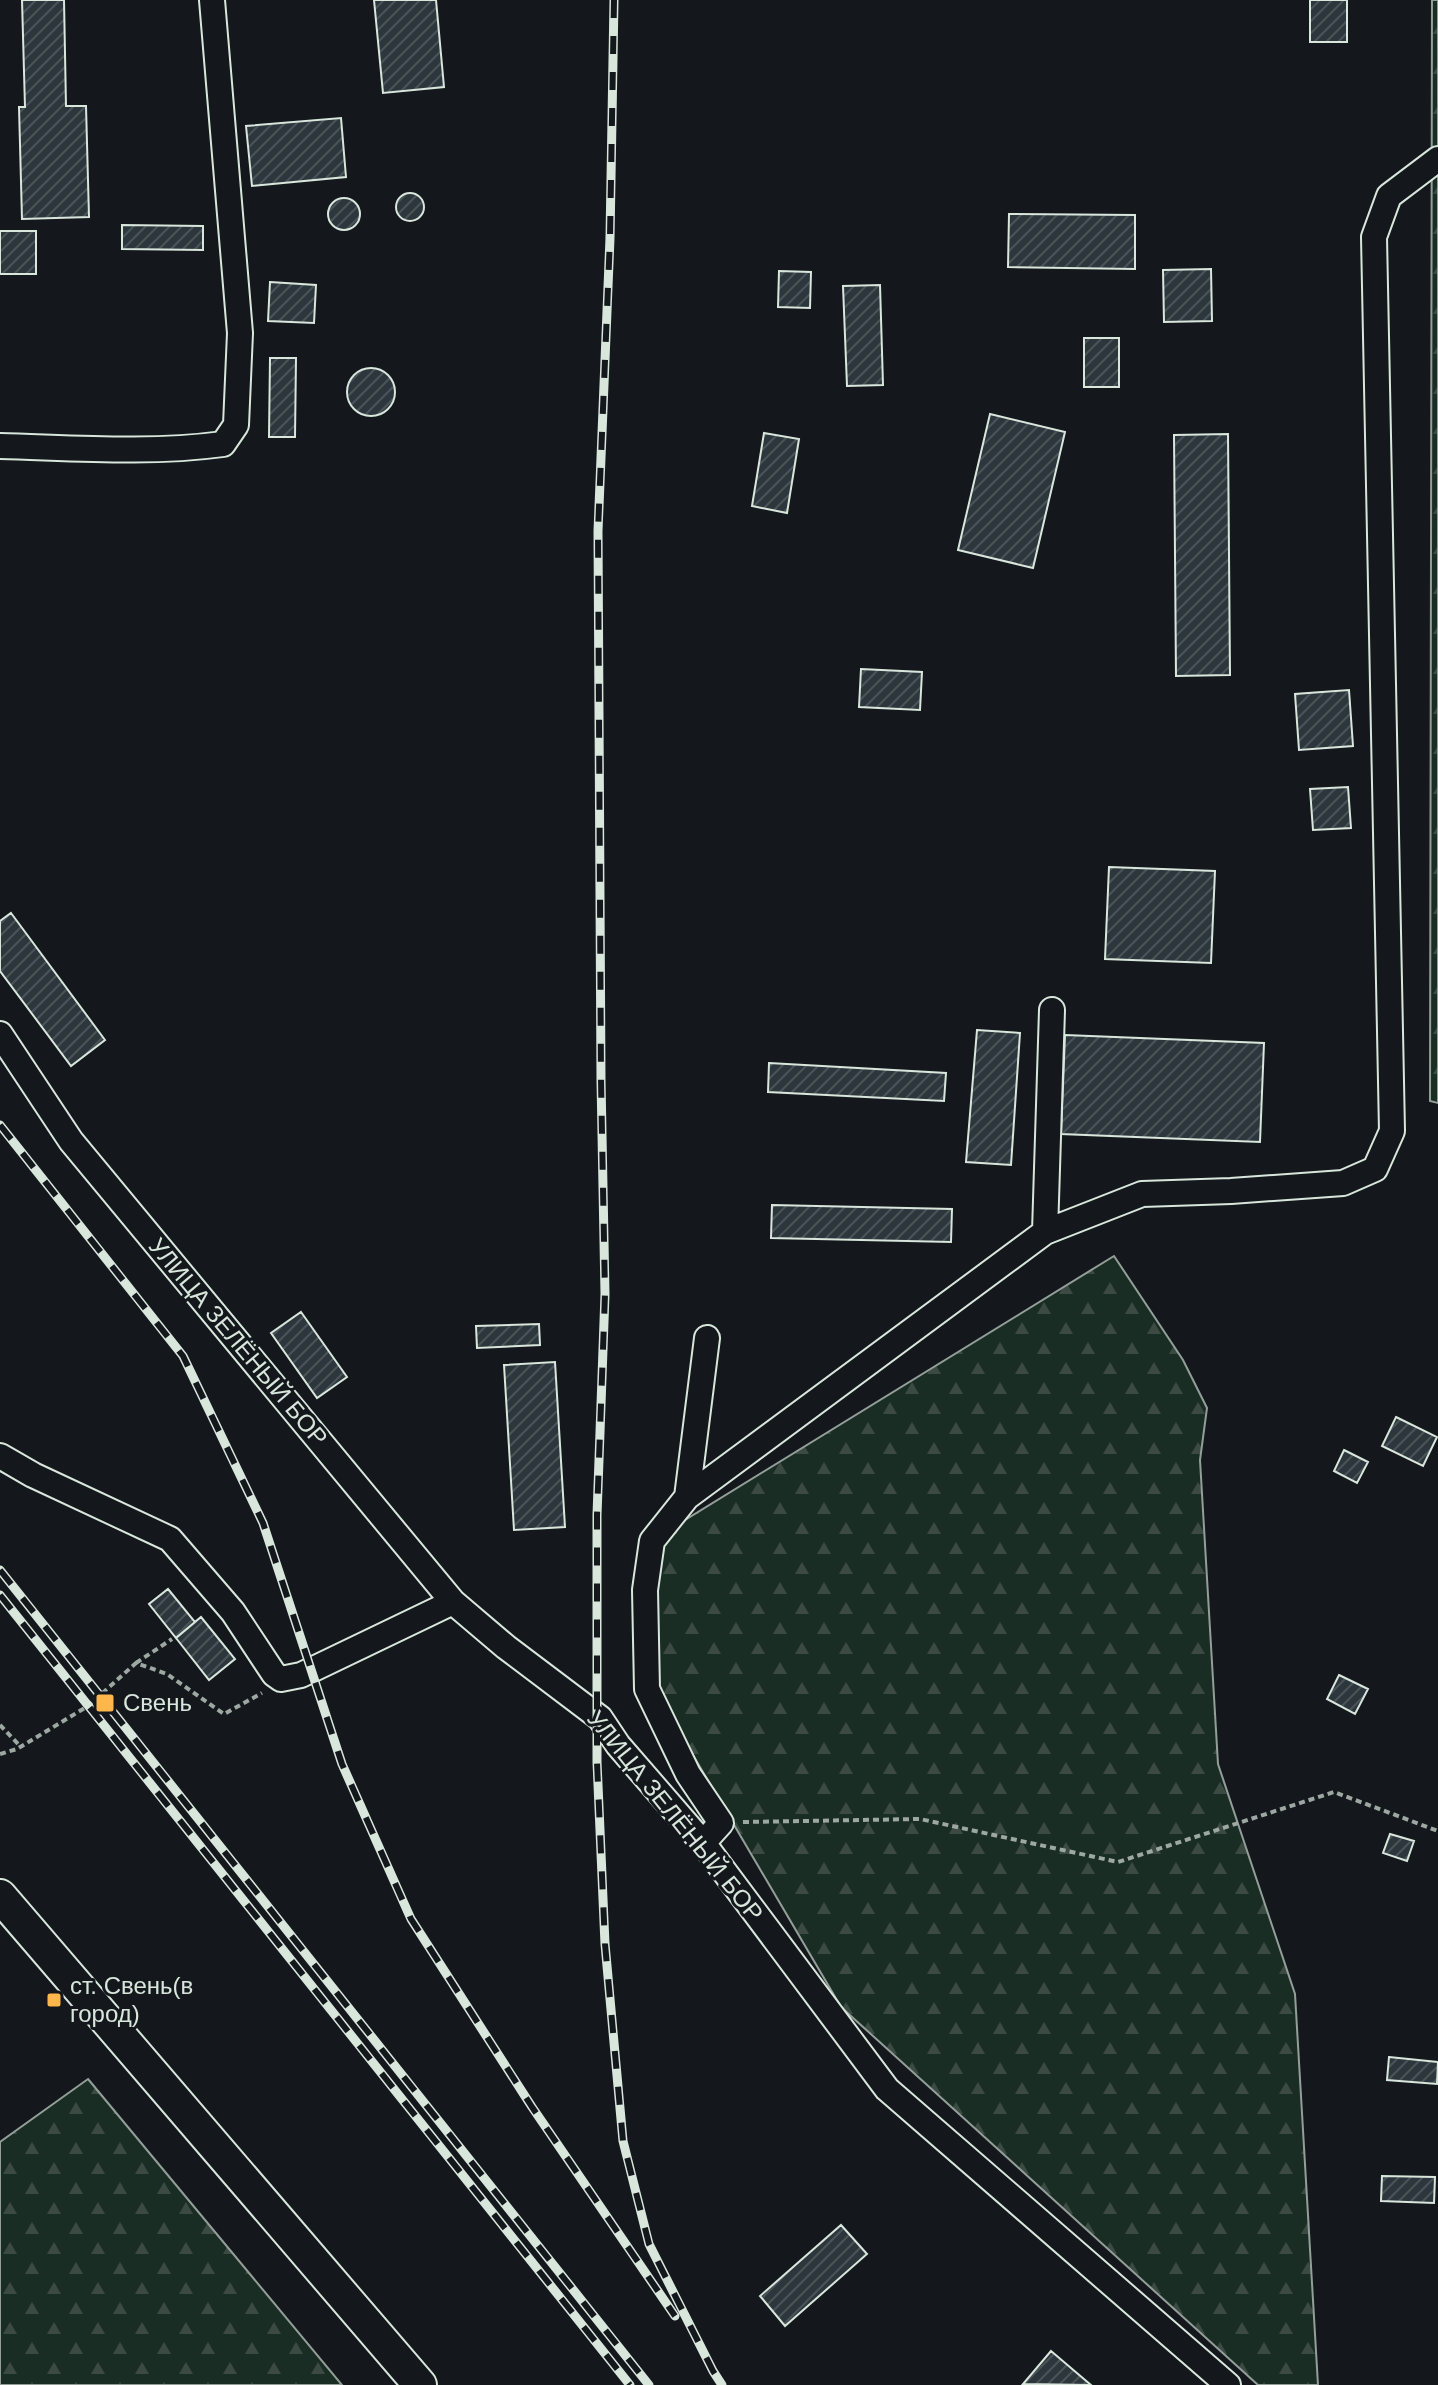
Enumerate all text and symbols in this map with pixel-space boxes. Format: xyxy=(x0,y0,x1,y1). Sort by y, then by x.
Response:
street label: УЛИЦА ЗЕЛЁНЫЙ БОР xyxy=(144,1232,333,1451)
place label: Свень xyxy=(123,1689,192,1716)
marker: Свень xyxy=(94,1692,116,1714)
street label: УЛИЦА ЗЕЛЁНЫЙ БОР xyxy=(582,1705,769,1926)
place label: ст. Свень(в город) xyxy=(70,1972,193,2027)
marker: ст. Свень(в город) xyxy=(45,1991,63,2009)

